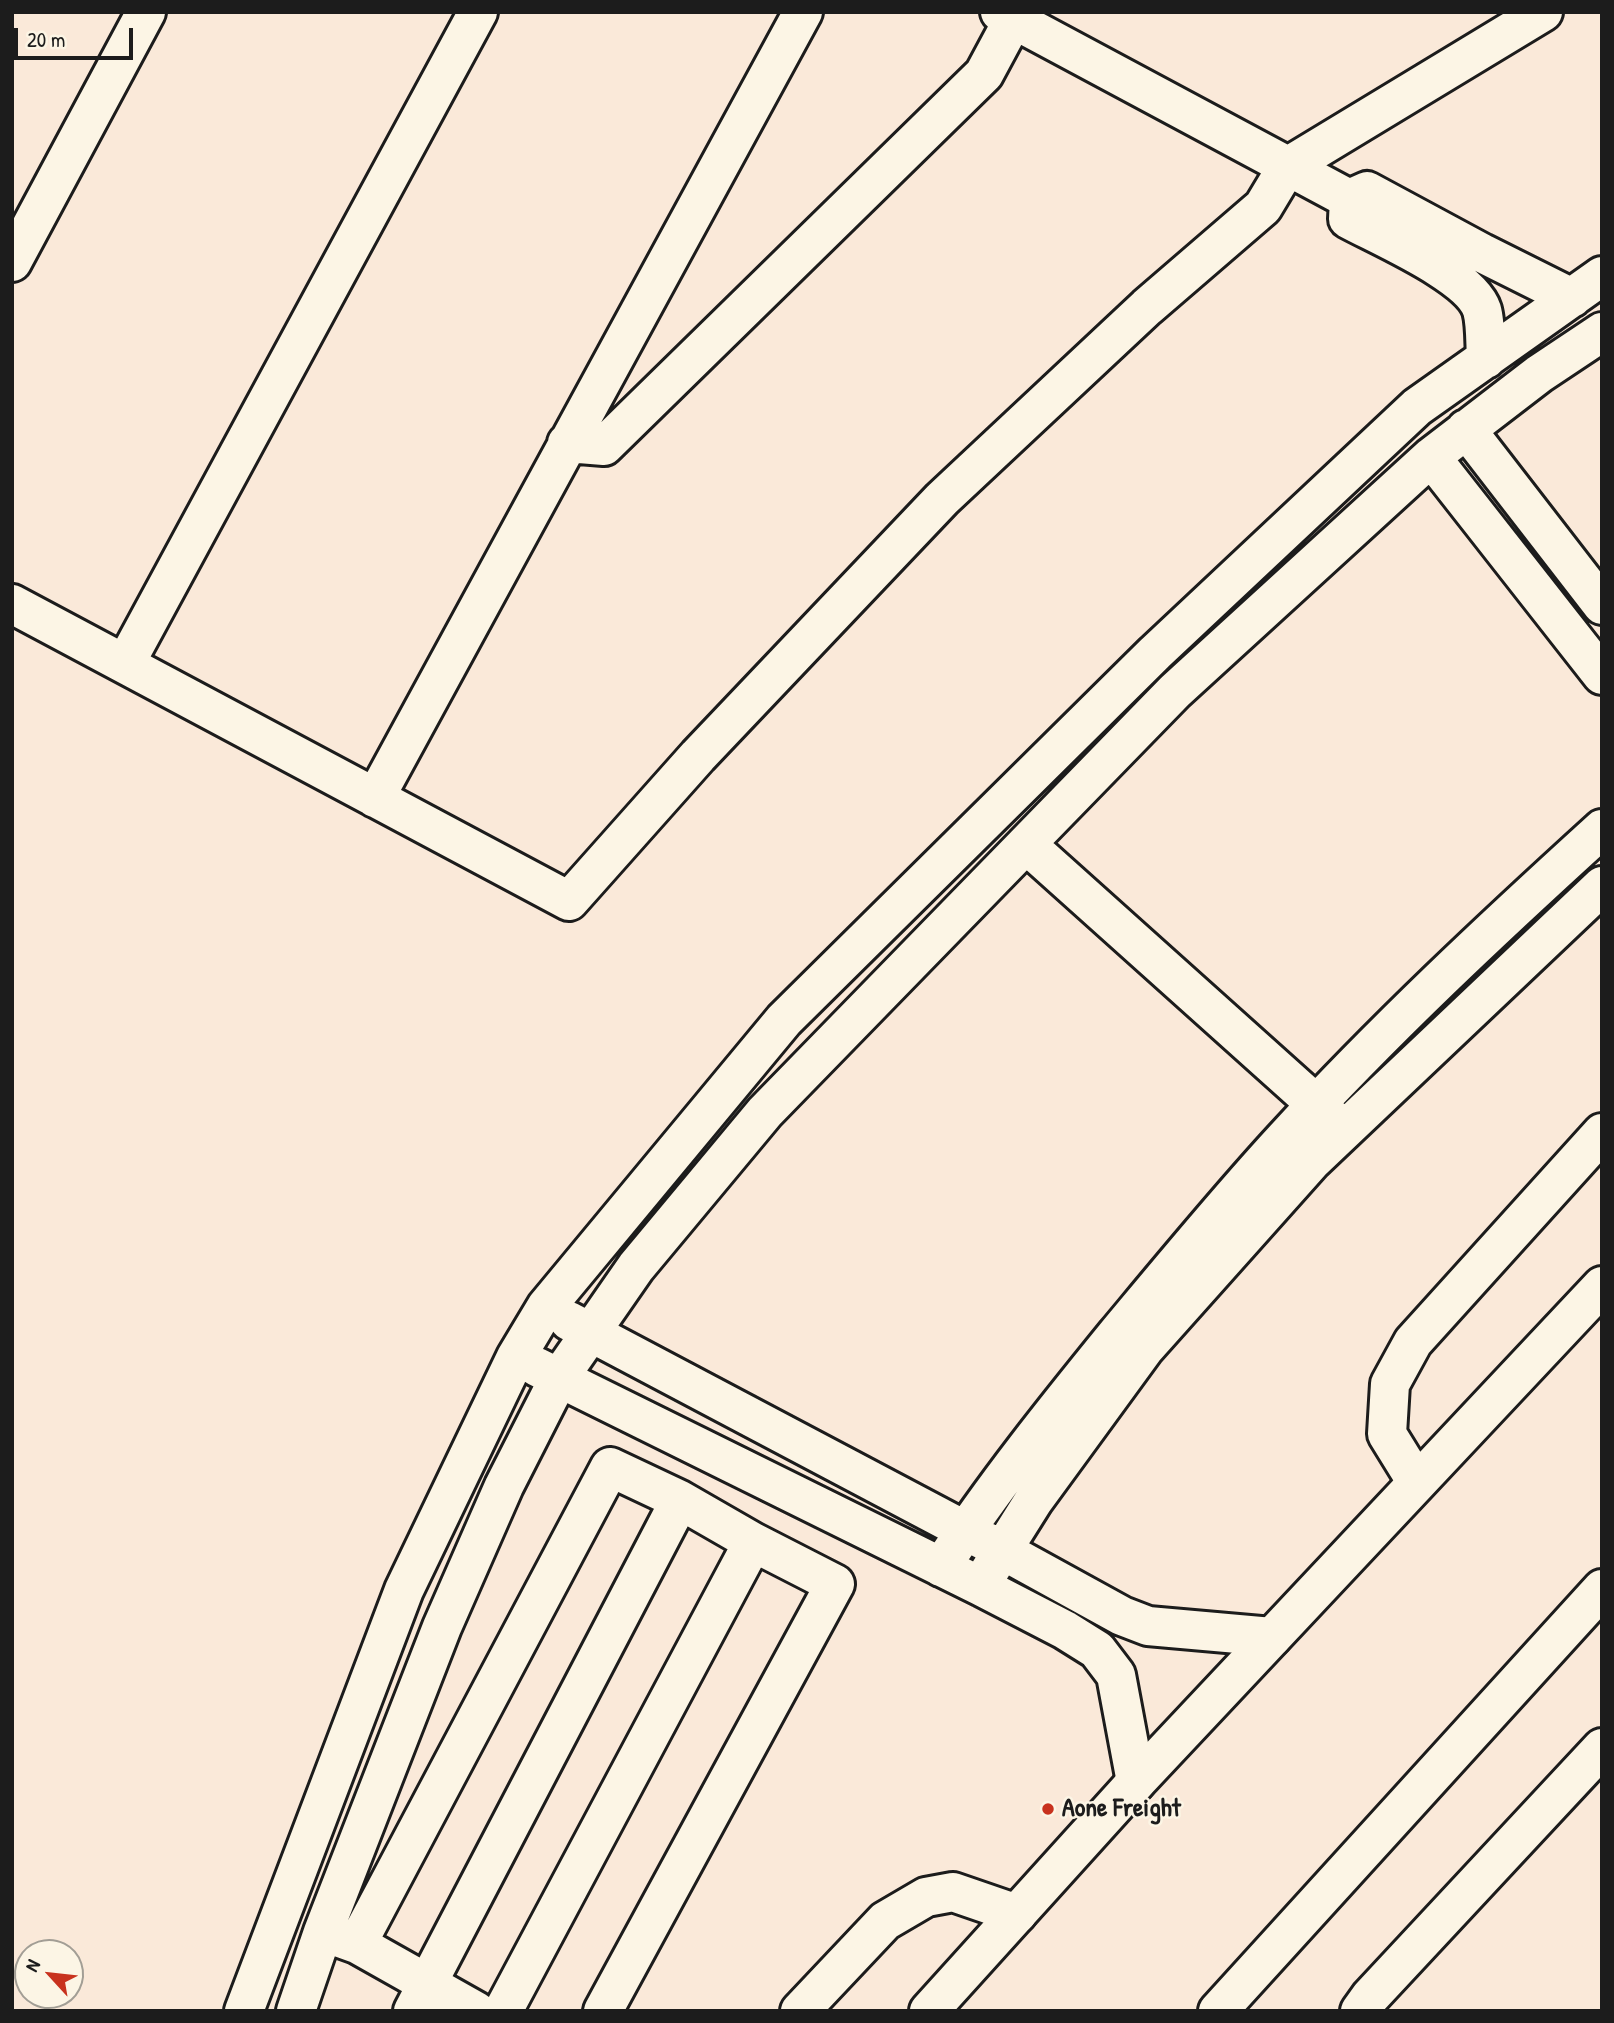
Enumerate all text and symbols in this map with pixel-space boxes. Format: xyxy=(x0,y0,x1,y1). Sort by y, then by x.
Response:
scale bar xyxy=(18,14,136,58)
text: 20 m xyxy=(27,25,65,54)
place label: Aone Freight xyxy=(1062,1793,1181,1825)
marker: Aone Freight xyxy=(1040,1801,1056,1817)
north arrow xyxy=(14,1939,84,2009)
text: N xyxy=(18,1955,46,1976)

